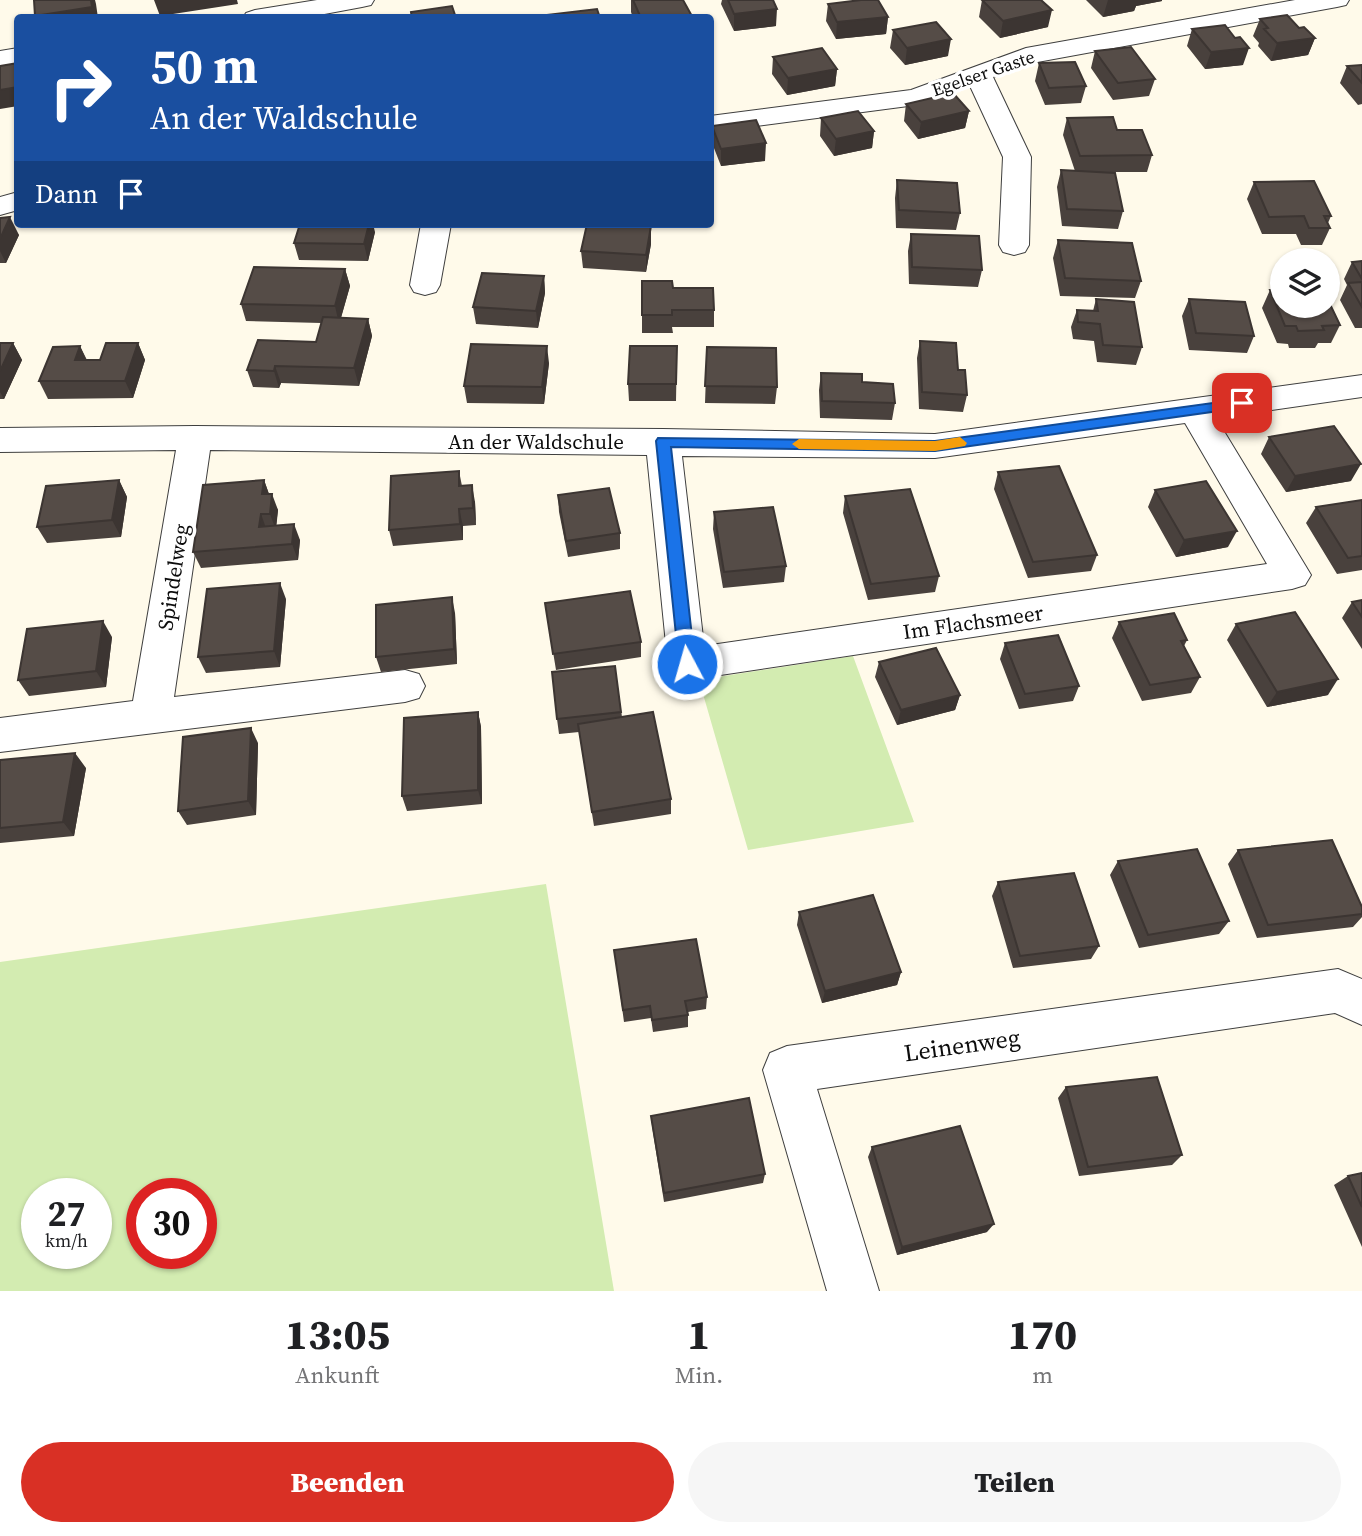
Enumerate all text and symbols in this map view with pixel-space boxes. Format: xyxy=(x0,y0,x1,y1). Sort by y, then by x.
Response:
text: 50 m xyxy=(150,32,258,99)
icon: right xyxy=(35,42,126,133)
street label: Egelser Gaste xyxy=(928,44,1038,102)
text: An der Waldschule xyxy=(150,96,418,140)
icon: arrive xyxy=(112,175,150,213)
text: Dann xyxy=(35,176,98,212)
map controls xyxy=(1270,248,1340,318)
button: layers xyxy=(1270,248,1340,318)
pin xyxy=(1212,373,1272,433)
icon: arrive xyxy=(1223,384,1261,422)
street label: An der Waldschule xyxy=(448,427,624,456)
street label: Spindelweg xyxy=(150,522,196,632)
street label: Im Flachsmeer xyxy=(901,598,1045,646)
position arrow xyxy=(650,627,724,701)
street label: Leinenweg xyxy=(902,1021,1022,1069)
speed limit sign: 30 xyxy=(126,1178,217,1269)
text: 27 xyxy=(48,1190,85,1238)
text: km/h xyxy=(45,1228,88,1253)
text: 13:05 xyxy=(285,1305,390,1363)
text: 1 xyxy=(687,1305,710,1363)
text: 170 xyxy=(1008,1305,1077,1363)
text: Ankunft xyxy=(295,1359,379,1391)
text: Min. xyxy=(675,1359,723,1391)
text: m xyxy=(1032,1359,1053,1391)
button: Beenden xyxy=(21,1442,674,1522)
button: Teilen xyxy=(688,1442,1341,1522)

